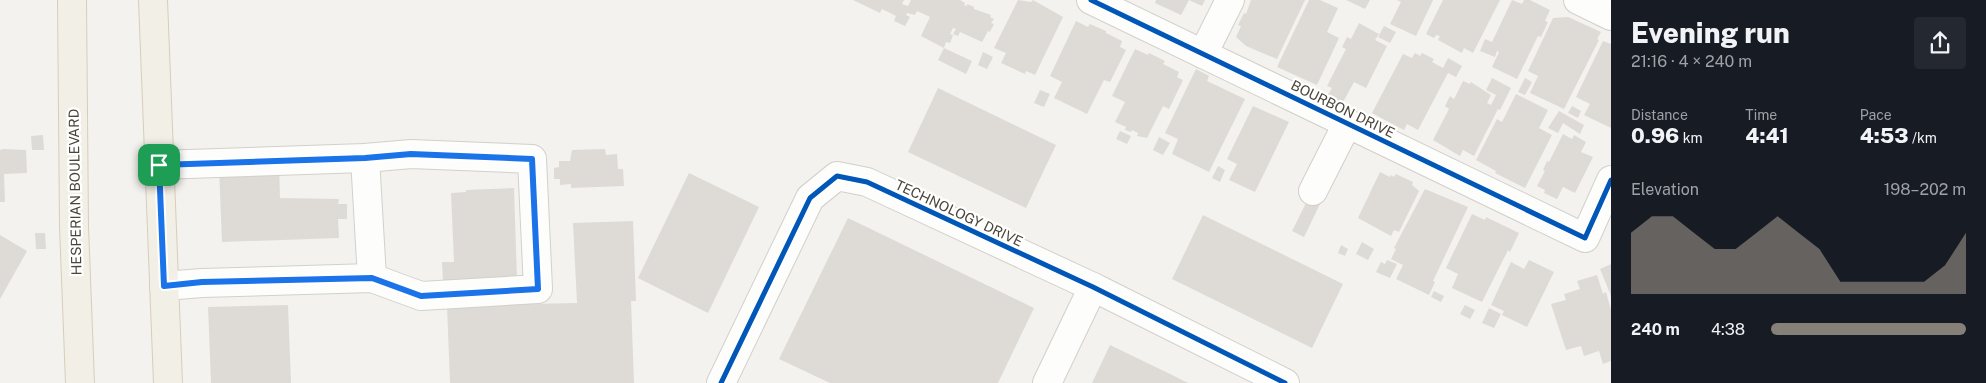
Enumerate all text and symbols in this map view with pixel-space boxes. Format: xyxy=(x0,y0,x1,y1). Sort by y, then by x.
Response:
text: Evening run xyxy=(1631,16,1790,49)
button: share xyxy=(1914,17,1966,69)
text: 21:16 · 4 × 240 m xyxy=(1631,52,1752,71)
street label: BOURBON DRIVE xyxy=(1288,77,1398,141)
text: Distance xyxy=(1631,107,1688,123)
text: Time xyxy=(1745,107,1777,123)
text: Pace xyxy=(1860,107,1892,123)
street label: HESPERIAN BOULEVARD xyxy=(66,108,84,276)
text: 0.96 xyxy=(1631,123,1679,148)
text: 4:41 xyxy=(1745,123,1789,148)
text: 4:53 xyxy=(1860,123,1909,148)
text: km xyxy=(1679,130,1703,146)
text: /km xyxy=(1909,130,1937,146)
pin xyxy=(138,144,180,186)
icon: arrive xyxy=(145,151,173,179)
street label: TECHNOLOGY DRIVE xyxy=(893,176,1025,250)
text: Elevation xyxy=(1631,180,1699,199)
text: 198–202 m xyxy=(1884,180,1966,199)
text: 240 m xyxy=(1631,320,1680,339)
text: 4:38 xyxy=(1711,320,1745,339)

